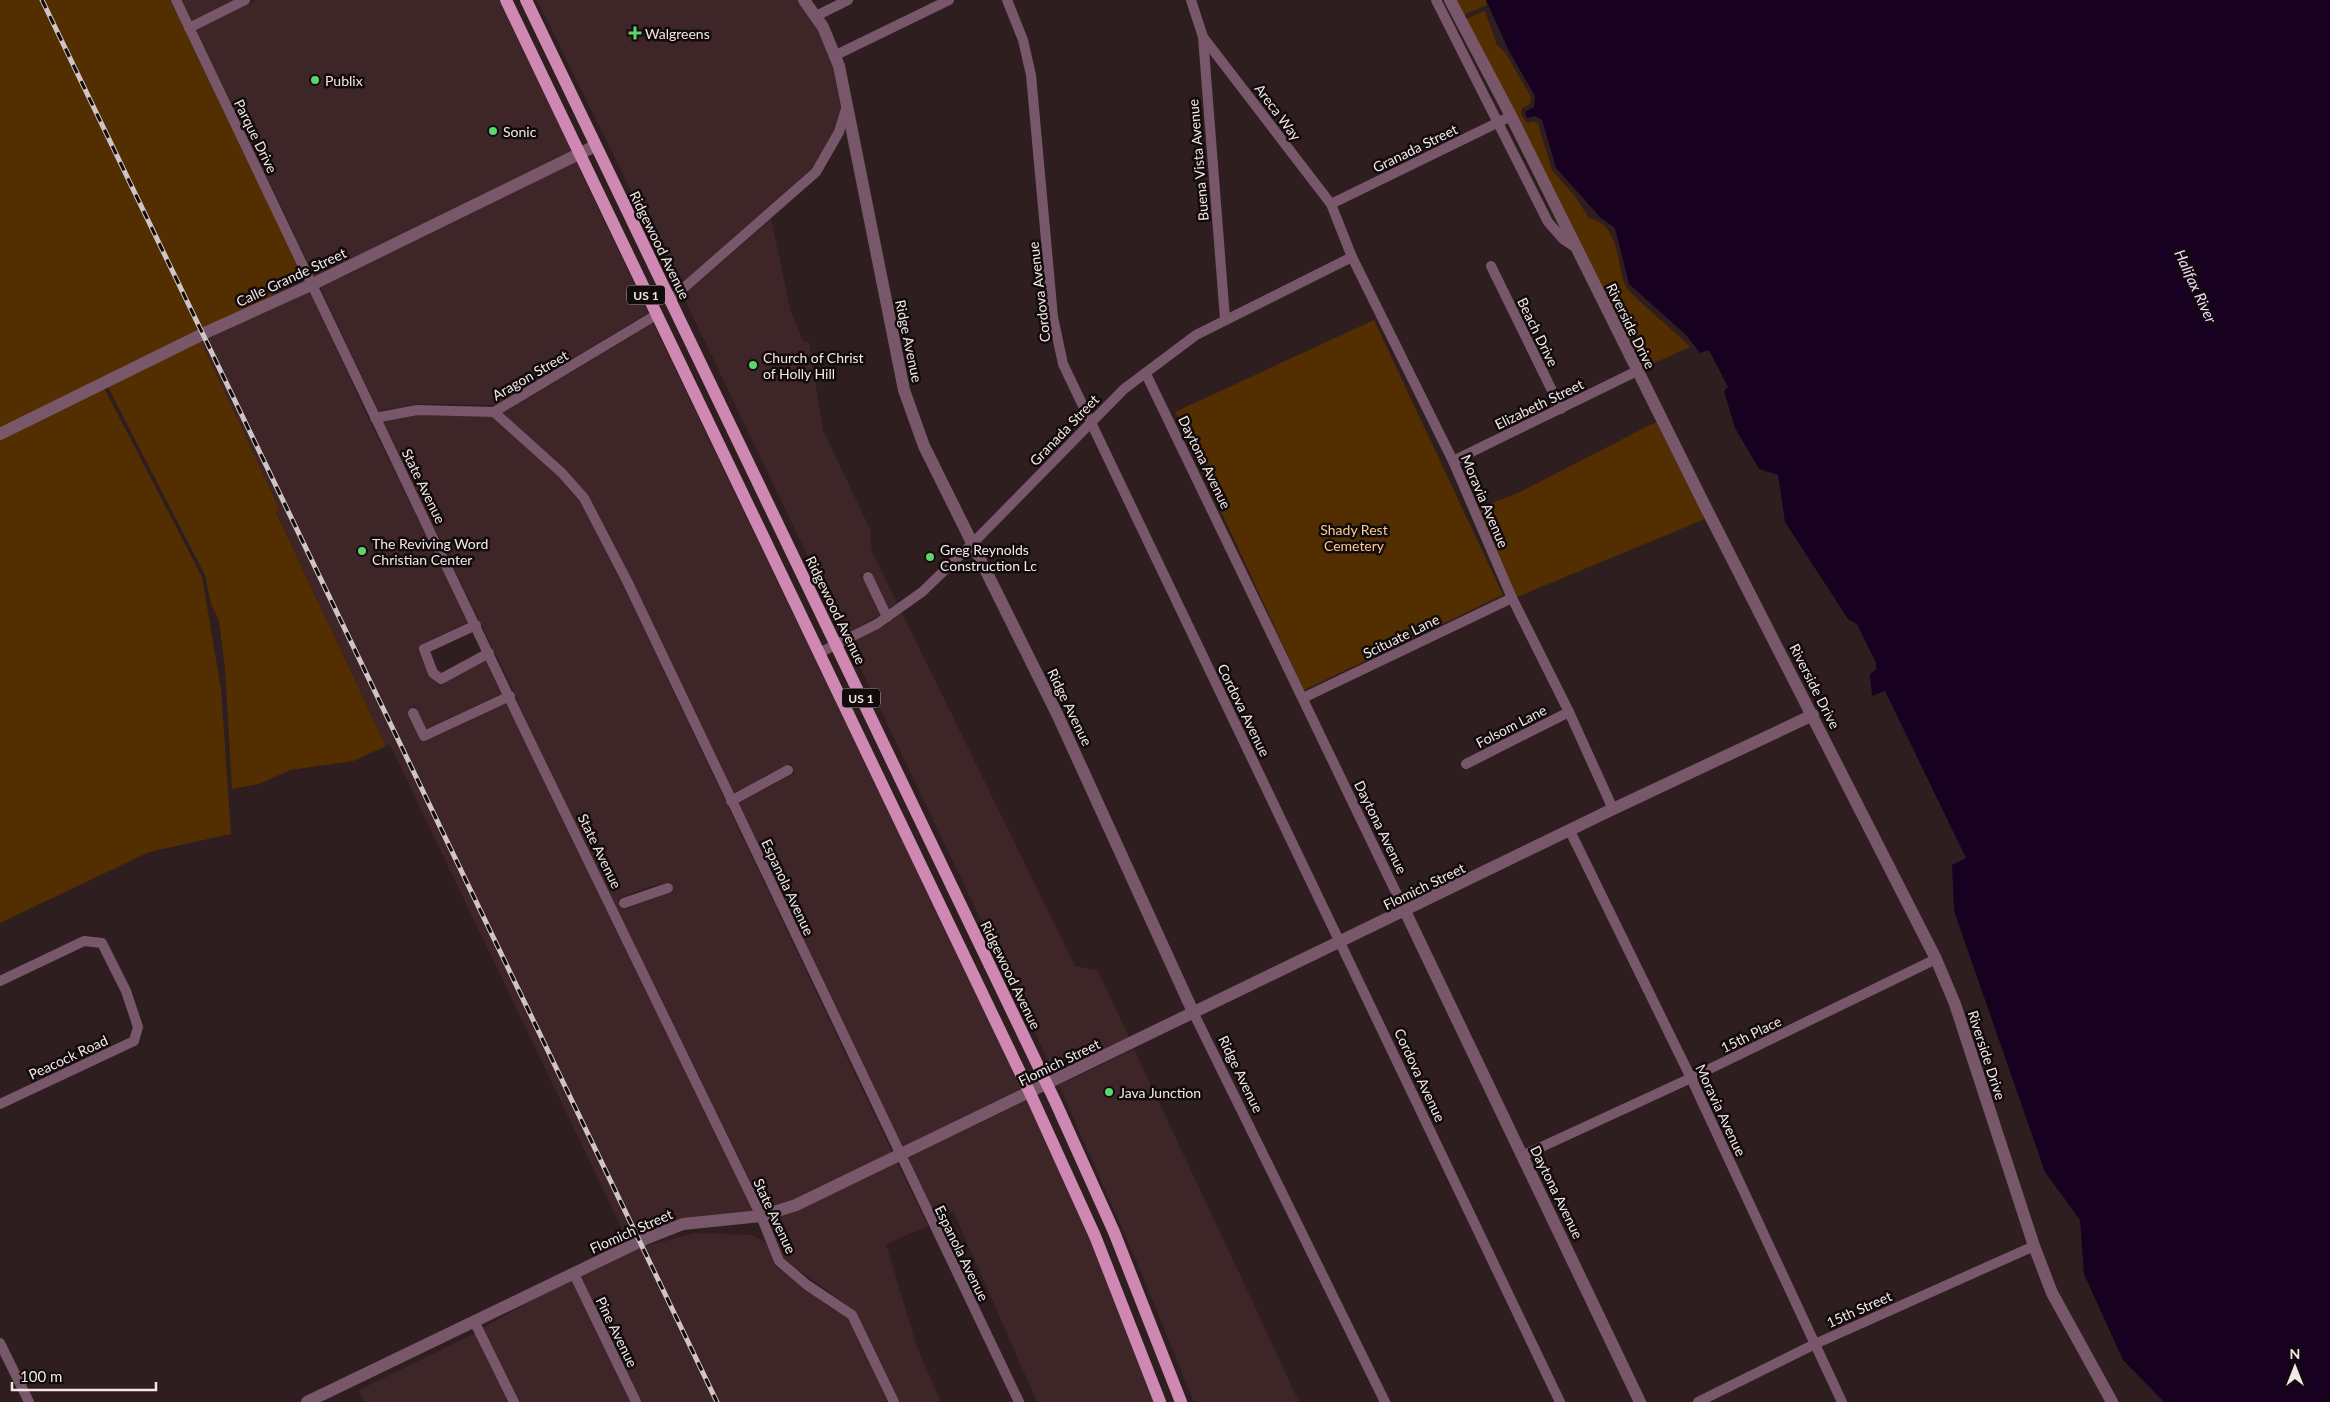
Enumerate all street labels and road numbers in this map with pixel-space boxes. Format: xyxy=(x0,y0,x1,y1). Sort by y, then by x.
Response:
street label: Areca Way xyxy=(1251,80,1305,144)
street label: Parque Drive xyxy=(231,96,281,176)
street label: Buena Vista Avenue xyxy=(1184,98,1212,222)
street label: Granada Street xyxy=(1370,120,1460,176)
street label: Ridgewood Avenue xyxy=(626,188,694,302)
street label: Cordova Avenue xyxy=(1024,241,1054,343)
street label: Calle Grande Street xyxy=(233,244,349,310)
street label: Riverside Drive xyxy=(1603,280,1659,372)
road number: US 1 xyxy=(627,286,665,304)
street label: Beach Drive xyxy=(1514,295,1562,369)
street label: Ridge Avenue xyxy=(892,298,926,384)
street label: Aragon Street xyxy=(489,346,571,404)
street label: Elizabeth Street xyxy=(1492,375,1586,433)
street label: Granada Street xyxy=(1026,391,1102,469)
street label: Daytona Avenue xyxy=(1175,413,1235,511)
street label: State Avenue xyxy=(399,446,449,526)
street label: Moravia Avenue xyxy=(1458,452,1512,550)
street label: Ridgewood Avenue xyxy=(802,553,870,667)
street label: Scituate Lane xyxy=(1360,610,1442,662)
street label: Riverside Drive xyxy=(1786,641,1844,731)
street label: Cordova Avenue xyxy=(1214,661,1274,759)
street label: Ridge Avenue xyxy=(1044,666,1096,748)
road number: US 1 xyxy=(842,688,880,708)
street label: Folsom Lane xyxy=(1473,701,1549,751)
street label: Daytona Avenue xyxy=(1351,778,1411,876)
street label: State Avenue xyxy=(575,811,625,891)
street label: Espanola Avenue xyxy=(758,836,818,938)
street label: Flomich Street xyxy=(1380,859,1468,913)
street label: Ridgewood Avenue xyxy=(977,918,1045,1032)
street label: Riverside Drive xyxy=(1965,1008,2009,1102)
street label: 15th Place xyxy=(1718,1012,1784,1056)
street label: Cordova Avenue xyxy=(1391,1026,1449,1124)
street label: Peacock Road xyxy=(26,1031,110,1083)
street label: Ridge Avenue xyxy=(1215,1033,1267,1115)
street label: Flomich Street xyxy=(1015,1035,1103,1089)
street label: Moravia Avenue xyxy=(1692,1061,1750,1159)
street label: Daytona Avenue xyxy=(1527,1143,1587,1241)
street label: State Avenue xyxy=(750,1176,800,1256)
street label: Espanola Avenue xyxy=(931,1202,993,1304)
street label: Flomich Street xyxy=(587,1205,675,1257)
street label: 15th Street xyxy=(1824,1287,1894,1331)
street label: Pine Avenue xyxy=(593,1294,641,1370)

